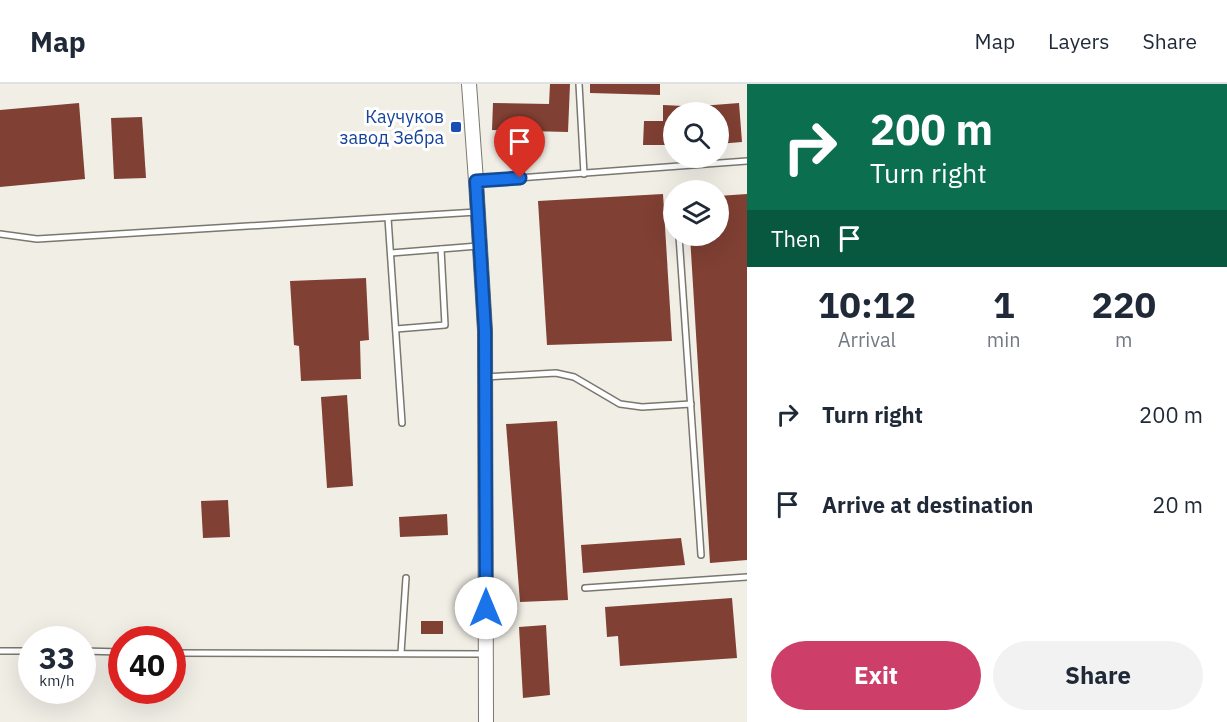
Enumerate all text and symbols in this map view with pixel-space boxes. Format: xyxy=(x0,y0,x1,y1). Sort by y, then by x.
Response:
text: Map xyxy=(30,23,86,60)
text: Map xyxy=(975,27,1015,55)
text: Layers xyxy=(1048,27,1110,55)
text: Share xyxy=(1143,27,1197,55)
map controls xyxy=(663,102,729,246)
button: search xyxy=(663,102,729,168)
text: 200 m xyxy=(870,102,993,157)
place label: Каучуков завод Зебра xyxy=(340,105,444,149)
icon: right xyxy=(771,108,849,186)
pin xyxy=(494,116,545,178)
marker: Каучуков завод Зебра xyxy=(449,120,463,134)
icon: arrive xyxy=(503,125,536,158)
text: Turn right xyxy=(870,155,987,190)
button: layers xyxy=(663,180,729,246)
icon: arrive xyxy=(833,222,866,255)
text: Then xyxy=(771,224,821,253)
text: 10:12 xyxy=(818,281,916,328)
text: 1 xyxy=(993,281,1015,328)
text: 220 xyxy=(1091,281,1156,328)
text: Arrival xyxy=(838,326,896,353)
text: min xyxy=(987,326,1021,353)
text: m xyxy=(1115,326,1133,353)
icon: right xyxy=(771,398,804,431)
text: Turn right xyxy=(822,400,923,429)
text: 200 m xyxy=(1139,400,1203,429)
icon: arrive xyxy=(771,488,804,521)
text: Arrive at destination xyxy=(822,490,1033,519)
text: 20 m xyxy=(1152,490,1203,519)
position arrow xyxy=(454,576,518,640)
speed limit sign: 40 xyxy=(108,626,186,704)
text: 33 xyxy=(39,638,75,677)
button: Exit xyxy=(771,641,981,710)
button: Share xyxy=(993,641,1203,710)
text: km/h xyxy=(39,671,75,690)

